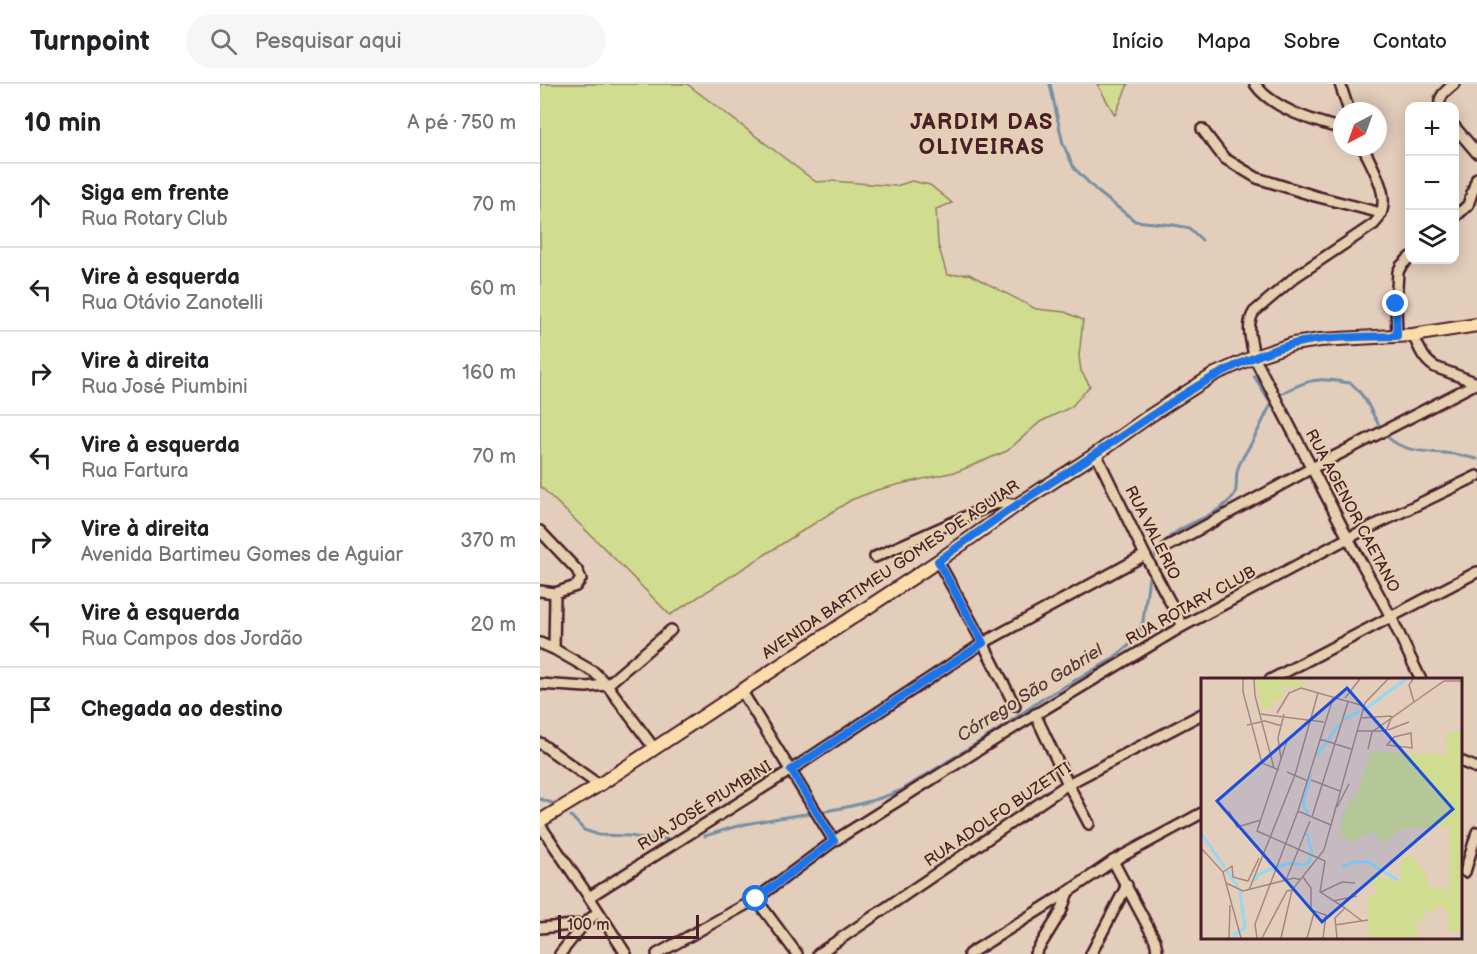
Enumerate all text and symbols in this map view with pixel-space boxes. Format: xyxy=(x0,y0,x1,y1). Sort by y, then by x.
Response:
search box xyxy=(186,14,606,68)
text: Turnpoint xyxy=(30,25,150,58)
icon: search xyxy=(207,25,240,58)
text: Pesquisar aqui xyxy=(255,28,402,55)
text: Início xyxy=(1112,29,1164,54)
text: Mapa xyxy=(1197,29,1251,54)
text: Sobre xyxy=(1284,29,1340,54)
text: Contato xyxy=(1373,29,1447,54)
north arrow xyxy=(1333,102,1387,156)
map controls xyxy=(1405,102,1459,264)
button: + xyxy=(1405,102,1459,156)
text: 10 min xyxy=(24,108,101,139)
district label: JARDIM DAS OLIVEIRAS xyxy=(910,109,1054,161)
text: A pé · 750 m xyxy=(407,111,516,135)
button: − xyxy=(1405,156,1459,210)
text: Siga em frente xyxy=(81,180,229,207)
icon: ahead xyxy=(24,189,57,222)
text: 70 m xyxy=(472,193,516,217)
text: Rua Rotary Club xyxy=(81,207,228,231)
button: layers xyxy=(1405,210,1459,264)
text: Vire à esquerda xyxy=(81,264,240,291)
icon: left xyxy=(24,273,57,306)
text: 60 m xyxy=(470,277,516,301)
route end xyxy=(1382,290,1408,316)
text: Rua Otávio Zanotelli xyxy=(81,291,263,315)
text: Vire à direita xyxy=(81,348,209,375)
icon: right xyxy=(24,357,57,390)
text: 160 m xyxy=(462,361,516,385)
text: Rua José Piumbini xyxy=(81,375,248,399)
street label: RUA AGENOR CAETANO xyxy=(1301,426,1403,596)
text: Vire à esquerda xyxy=(81,432,240,459)
icon: left xyxy=(24,441,57,474)
text: 70 m xyxy=(472,445,516,469)
text: Rua Fartura xyxy=(81,459,188,483)
street label: AVENIDA BARTIMEU GOMES DE AGUIAR xyxy=(759,476,1023,664)
street label: RUA VALERIO xyxy=(1120,483,1184,583)
text: Vire à direita xyxy=(81,516,209,543)
icon: right xyxy=(24,525,57,558)
text: 370 m xyxy=(460,529,516,553)
text: Avenida Bartimeu Gomes de Aguiar xyxy=(81,543,403,567)
street label: RUA ROTARY CLUB xyxy=(1123,562,1259,650)
text: Vire à esquerda xyxy=(81,600,240,627)
icon: left xyxy=(24,609,57,642)
text: 20 m xyxy=(471,613,516,637)
text: Rua Campos dos Jordão xyxy=(81,627,303,651)
water label: Córrego São Gabriel xyxy=(953,639,1107,746)
inset map xyxy=(1201,678,1462,939)
icon: arrive xyxy=(24,693,57,726)
text: Chegada ao destino xyxy=(81,696,283,723)
street label: RUA JOSÉ PIUMBINI xyxy=(634,755,775,855)
street label: RUA ADOLFO BUZETTI xyxy=(921,759,1075,871)
route start xyxy=(742,885,768,911)
scale bar xyxy=(558,912,699,940)
text: 100 m xyxy=(567,916,610,935)

